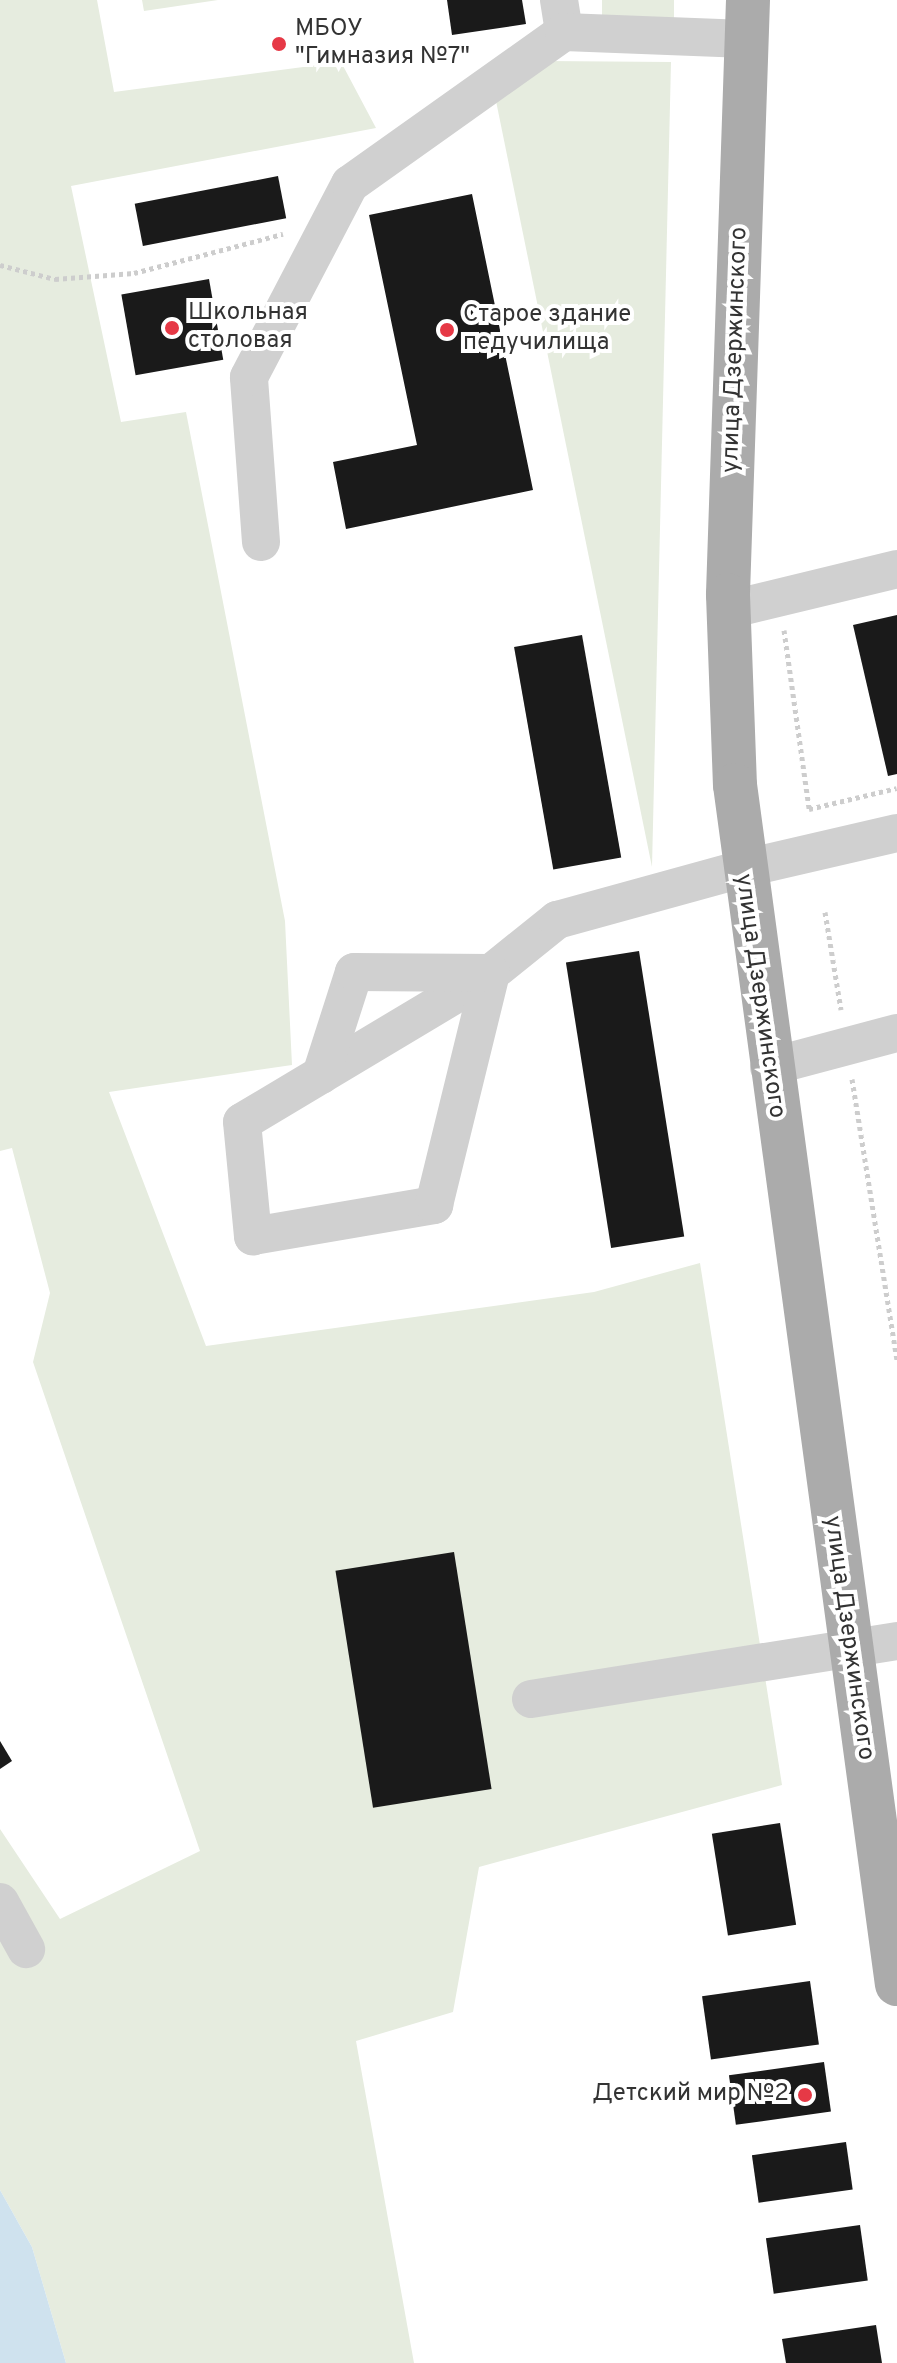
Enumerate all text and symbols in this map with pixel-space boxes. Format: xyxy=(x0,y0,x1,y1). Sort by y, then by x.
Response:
place label: МБОУ "Гимназия №7" xyxy=(295,16,470,72)
marker: МБОУ "Гимназия №7" xyxy=(270,35,288,53)
street label: улица Дзержинского xyxy=(717,226,755,474)
place label: Школьная столовая xyxy=(188,300,308,356)
place label: Старое здание педучилища xyxy=(463,302,631,358)
marker: Школьная столовая xyxy=(163,319,181,337)
marker: Старое здание педучилища xyxy=(438,321,456,339)
street label: улица Дзержинского xyxy=(728,872,790,1120)
street label: улица Дзержинского xyxy=(817,1514,879,1762)
place label: Детский мир №2 xyxy=(592,2081,789,2109)
marker: Детский мир №2 xyxy=(796,2086,814,2104)

